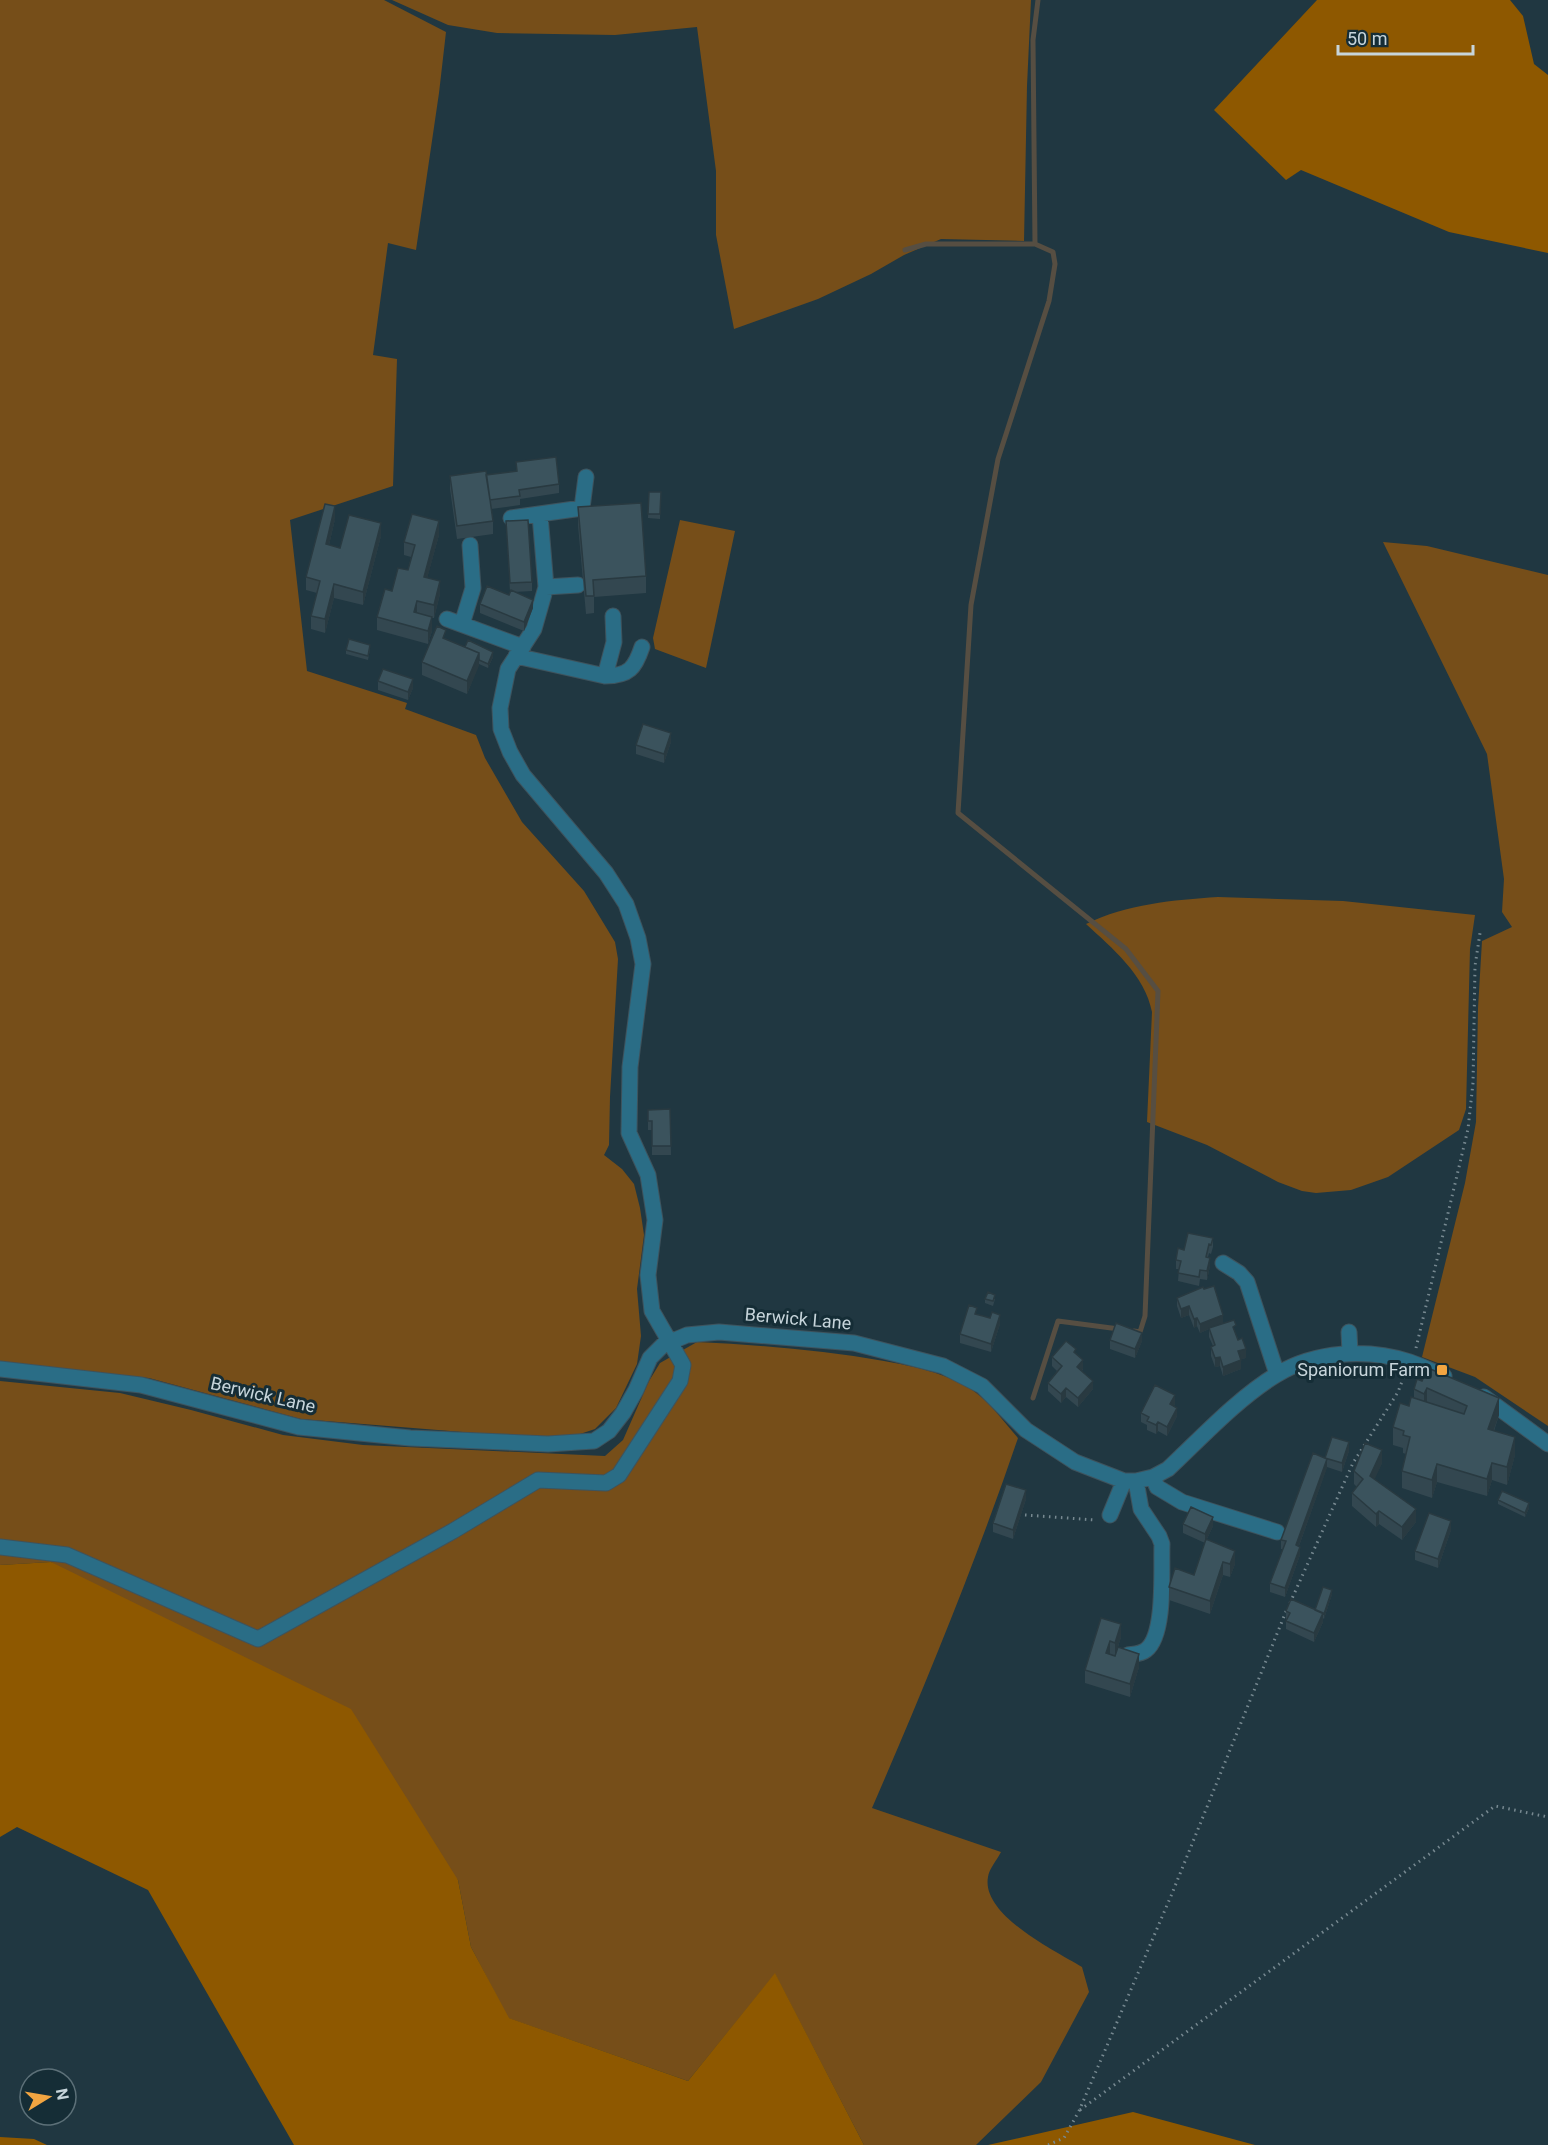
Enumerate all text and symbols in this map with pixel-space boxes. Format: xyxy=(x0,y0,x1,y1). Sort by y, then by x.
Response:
scale bar xyxy=(1338,18,1473,56)
text: 50 m xyxy=(1347,28,1387,49)
street label: Berwick Lane xyxy=(744,1303,852,1334)
place label: Spaniorum Farm xyxy=(1297,1359,1430,1380)
marker: Spaniorum Farm xyxy=(1435,1363,1449,1377)
street label: Berwick Lane xyxy=(209,1372,318,1417)
north arrow xyxy=(18,2067,78,2127)
text: N xyxy=(52,2087,73,2102)

